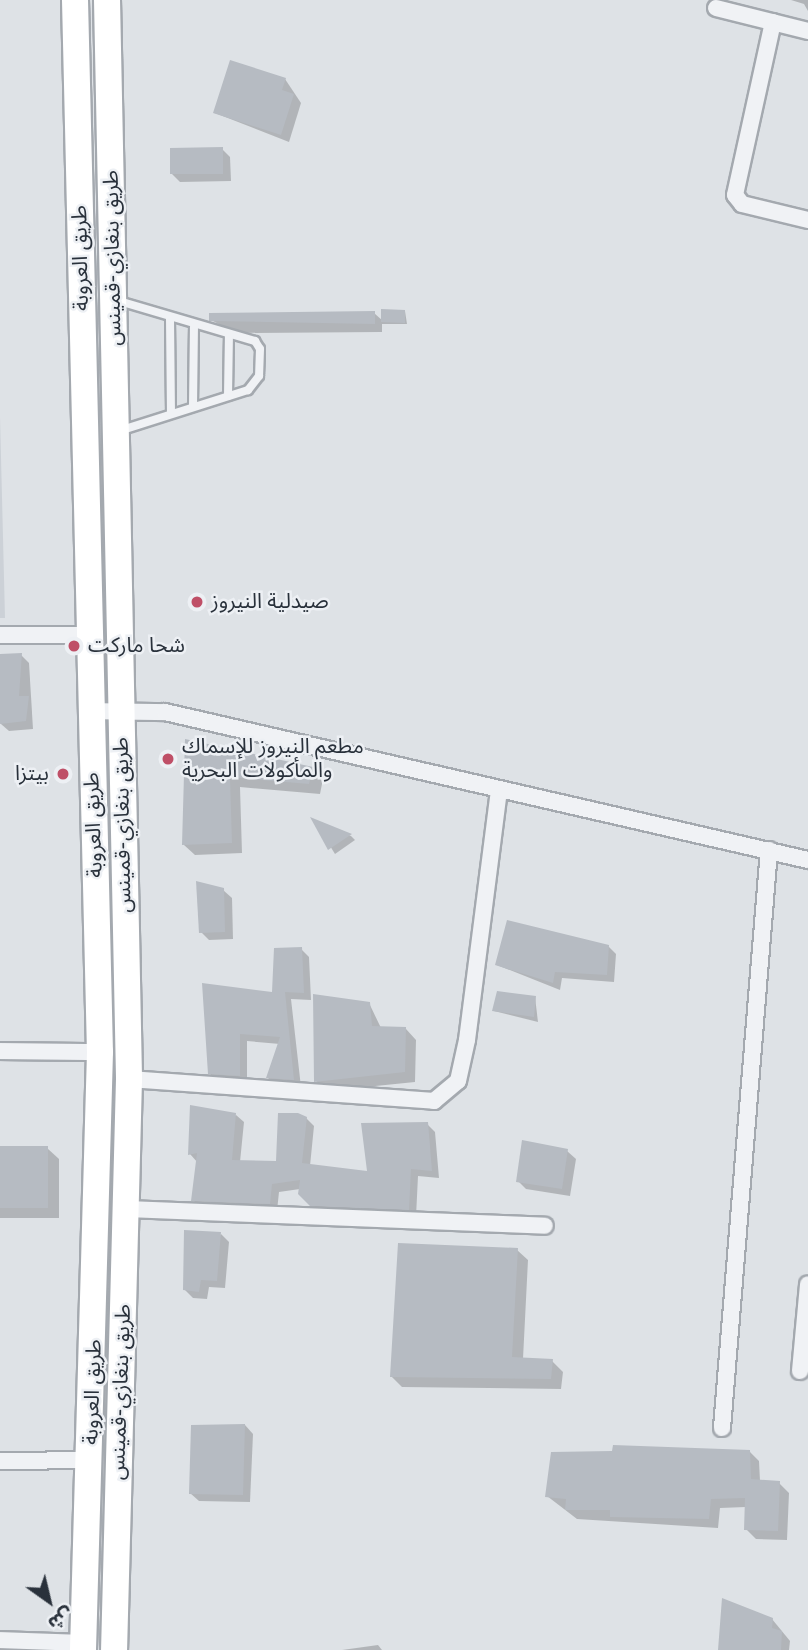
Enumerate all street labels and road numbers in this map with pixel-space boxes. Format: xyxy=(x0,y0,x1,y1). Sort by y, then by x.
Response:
street label: طريق بنغازي-قمينس xyxy=(99,170,127,346)
street label: طريق العروبة xyxy=(67,205,95,311)
street label: طريق بنغازي-قمينس xyxy=(109,737,137,913)
street label: طريق العروبة xyxy=(80,772,108,878)
street label: طريق بنغازي-قمينس xyxy=(105,1304,137,1480)
street label: طريق العروبة xyxy=(79,1339,107,1445)

